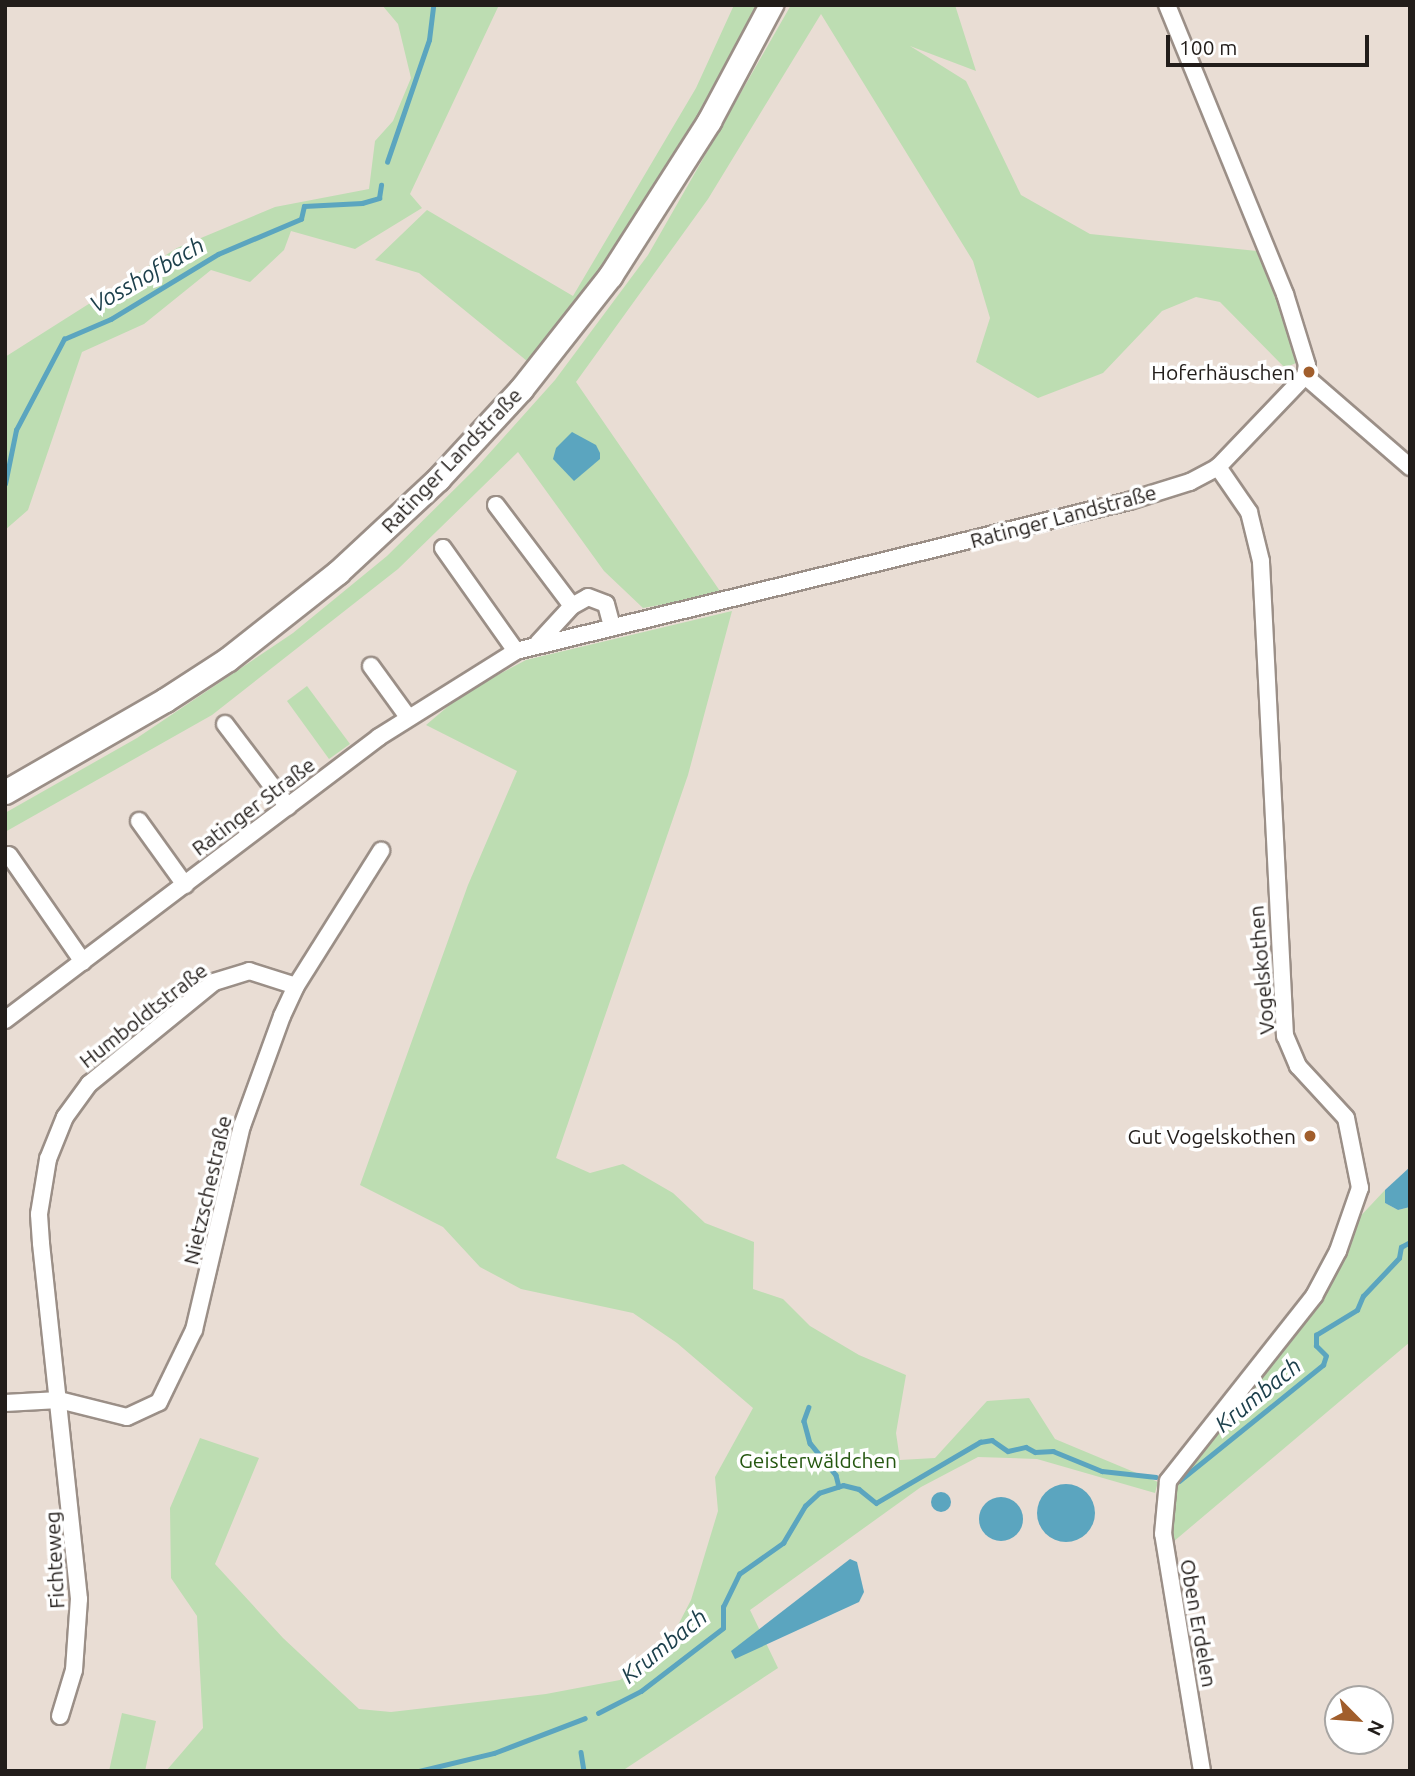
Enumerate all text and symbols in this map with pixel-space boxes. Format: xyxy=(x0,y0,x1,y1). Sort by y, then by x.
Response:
scale bar xyxy=(1170,21,1373,65)
text: 100 m xyxy=(1179,35,1237,59)
water label: Vosshofbach xyxy=(85,231,209,319)
place label: Hoferhäuschen xyxy=(1151,359,1295,385)
marker: Hoferhäuschen xyxy=(1301,364,1317,380)
street label: Ratinger Landstraße xyxy=(375,382,527,538)
street label: Ratinger Landstraße xyxy=(967,479,1159,553)
street label: Ratinger Straße xyxy=(186,751,320,861)
street label: Vogelskothen xyxy=(1243,904,1279,1036)
street label: Humboldtstraße xyxy=(74,957,212,1073)
street label: Nietzschestraße xyxy=(178,1113,236,1267)
place label: Gut Vogelskothen xyxy=(1128,1123,1296,1149)
marker: Gut Vogelskothen xyxy=(1302,1128,1318,1144)
water label: Krumbach xyxy=(1209,1352,1307,1438)
park label: Geisterwäldchen xyxy=(739,1447,897,1473)
street label: Fichteweg xyxy=(39,1511,69,1609)
street label: Oben Erdelen xyxy=(1175,1557,1223,1689)
water label: Krumbach xyxy=(615,1603,713,1689)
north arrow xyxy=(1324,1685,1394,1755)
text: N xyxy=(1363,1717,1389,1739)

